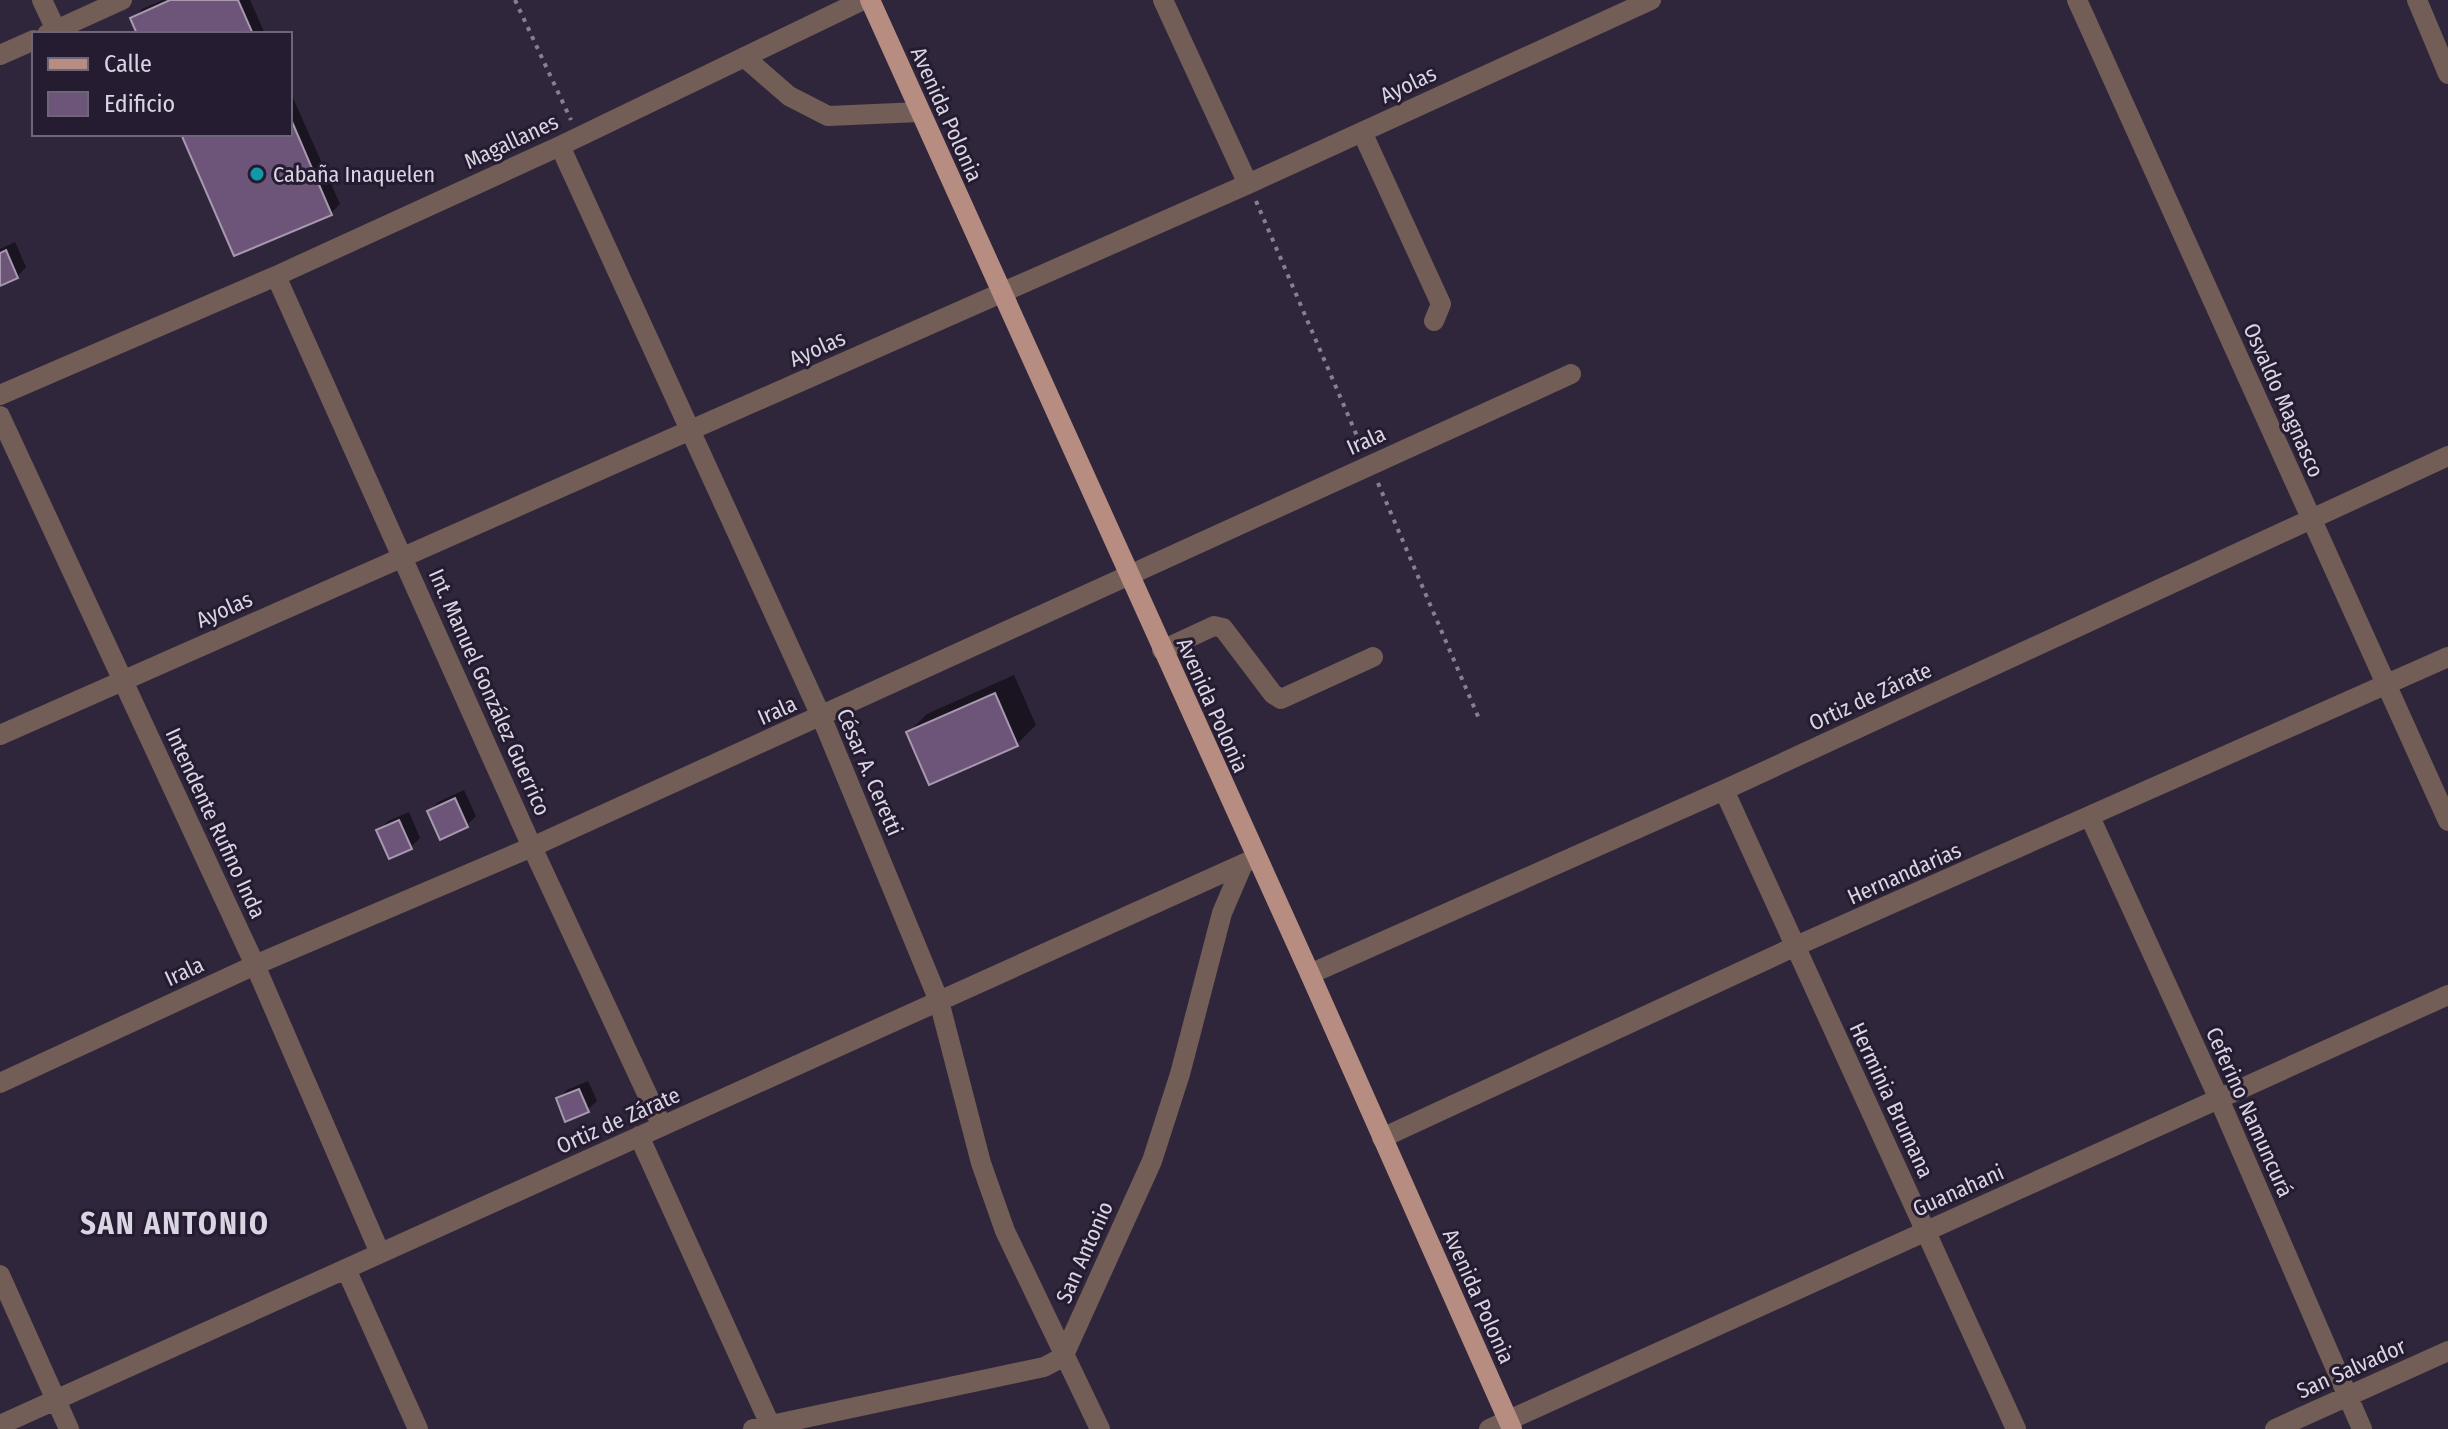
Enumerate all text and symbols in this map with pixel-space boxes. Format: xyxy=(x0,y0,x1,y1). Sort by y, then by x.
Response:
legend xyxy=(32,32,292,136)
street label: Avenida Polonia xyxy=(905,43,988,186)
text: Calle xyxy=(104,50,152,78)
street label: Ayolas xyxy=(1376,60,1440,109)
text: Edificio xyxy=(104,90,175,118)
street label: Magallanes xyxy=(460,108,563,175)
place label: Cabaña Inaquelen xyxy=(273,161,435,188)
marker: Cabaña Inaquelen xyxy=(248,165,266,183)
street label: Osvaldo Magnasco xyxy=(2237,319,2330,481)
street label: Ayolas xyxy=(785,324,849,373)
street label: Irala xyxy=(1343,420,1390,461)
street label: Int. Manuel González Guerrico xyxy=(423,565,556,820)
street label: Ayolas xyxy=(192,585,256,634)
street label: Avenida Polonia xyxy=(1171,634,1254,777)
street label: Ortiz de Zárate xyxy=(1805,656,1936,737)
street label: Irala xyxy=(754,690,801,731)
street label: César A. Ceretti xyxy=(831,705,908,840)
street label: Intendente Rufino Inda xyxy=(160,724,272,923)
street label: Hernandarias xyxy=(1843,836,1965,911)
street label: Irala xyxy=(160,951,208,992)
street label: Herminia Brumana xyxy=(1844,1018,1939,1182)
street label: Ceferino Namuncurá xyxy=(2200,1023,2299,1201)
street label: Ortiz de Zárate xyxy=(552,1081,684,1160)
street label: Guanahani xyxy=(1909,1158,2008,1222)
street label: San Antonio xyxy=(1050,1197,1119,1307)
district label: SAN ANTONIO xyxy=(80,1206,270,1242)
street label: Avenida Polonia xyxy=(1437,1225,1520,1368)
street label: San Salvador xyxy=(2292,1332,2410,1405)

